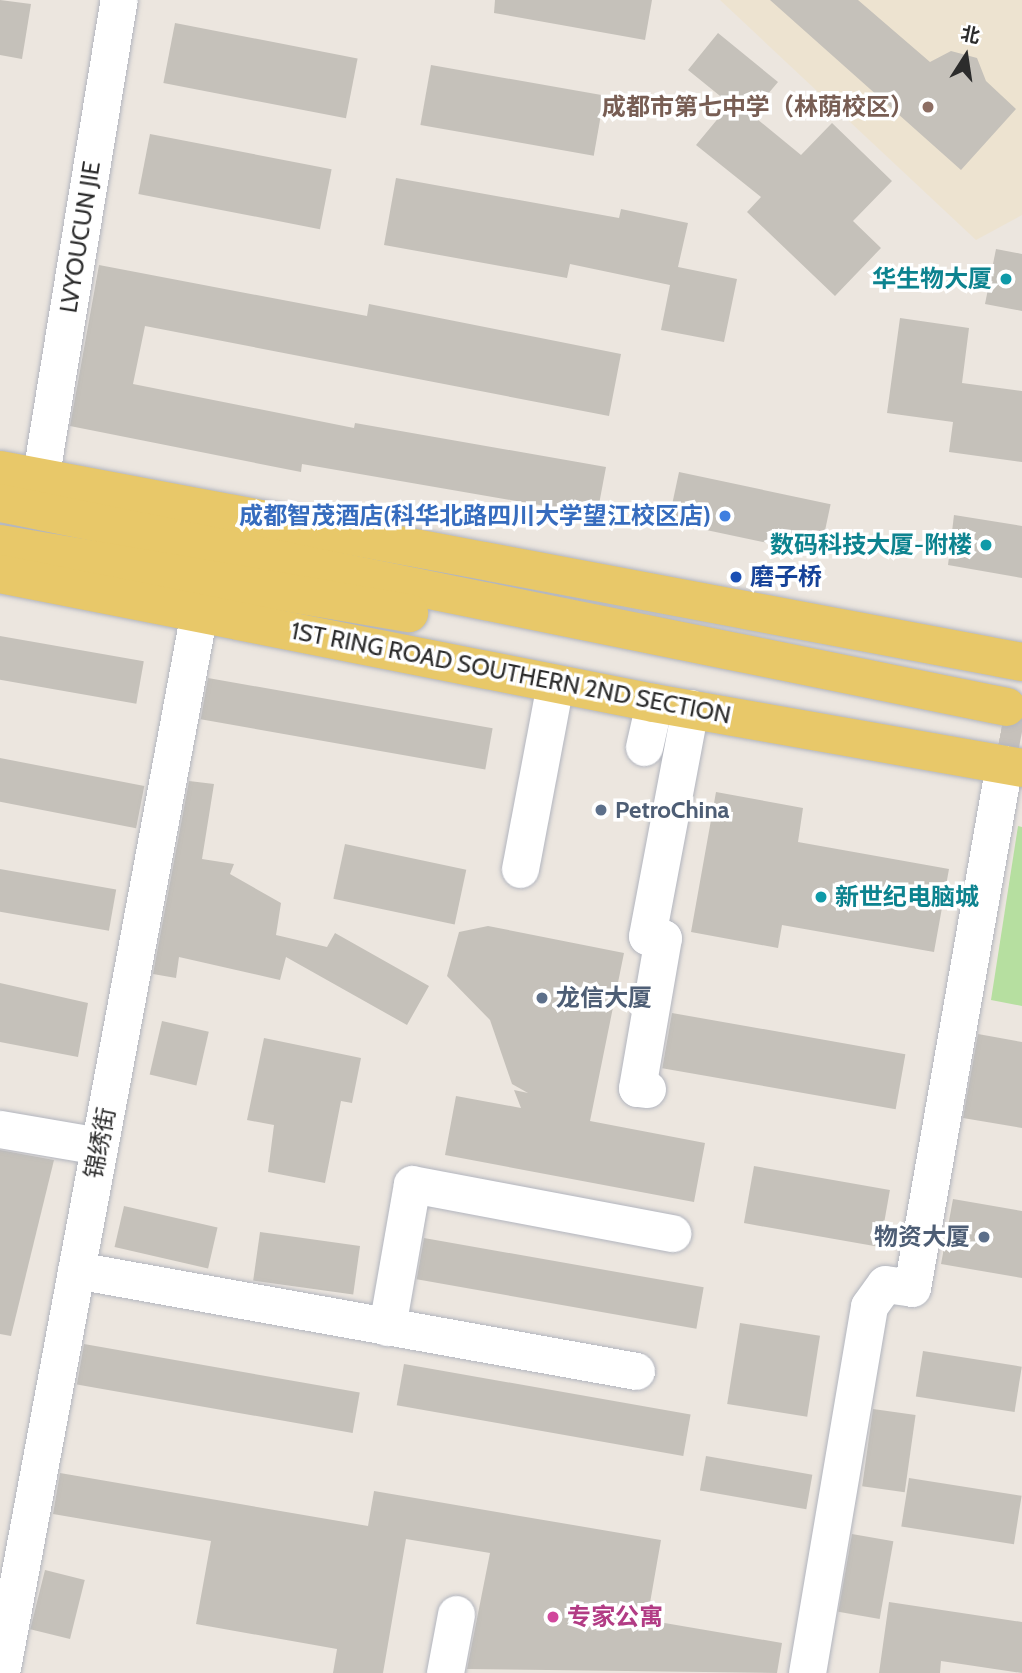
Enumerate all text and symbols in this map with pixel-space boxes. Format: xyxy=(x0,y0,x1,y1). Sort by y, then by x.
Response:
north arrow xyxy=(931,21,1001,91)
text: 北 xyxy=(959,22,982,48)
place label: 成都市第七中学（林荫校区） xyxy=(602,93,914,121)
marker: 成都市第七中学（林荫校区） xyxy=(920,99,936,115)
street label: LVYOUCUN JIE xyxy=(54,159,106,315)
place label: 华生物大厦 xyxy=(872,265,992,293)
marker: 华生物大厦 xyxy=(998,271,1014,287)
place label: 成都智茂酒店(科华北路四川大学望江校区店) xyxy=(239,502,711,530)
marker: 成都智茂酒店(科华北路四川大学望江校区店) xyxy=(717,508,733,524)
place label: 数码科技大厦-附楼 xyxy=(770,531,972,559)
marker: 数码科技大厦-附楼 xyxy=(978,537,994,553)
place label: 磨子桥 xyxy=(750,563,822,591)
marker: 磨子桥 xyxy=(728,569,744,585)
street label: 1ST RING ROAD SOUTHERN 2ND SECTION xyxy=(289,616,733,730)
place label: PetroChina xyxy=(615,796,730,824)
marker: PetroChina xyxy=(593,802,609,818)
place label: 新世纪电脑城 xyxy=(835,883,979,911)
marker: 新世纪电脑城 xyxy=(813,889,829,905)
place label: 龙信大厦 xyxy=(556,984,652,1012)
marker: 龙信大厦 xyxy=(534,990,550,1006)
street label: 锦绣街 xyxy=(79,1105,121,1181)
place label: 物资大厦 xyxy=(874,1223,970,1251)
marker: 物资大厦 xyxy=(976,1229,992,1245)
place label: 专家公寓 xyxy=(567,1603,663,1631)
marker: 专家公寓 xyxy=(545,1609,561,1625)

